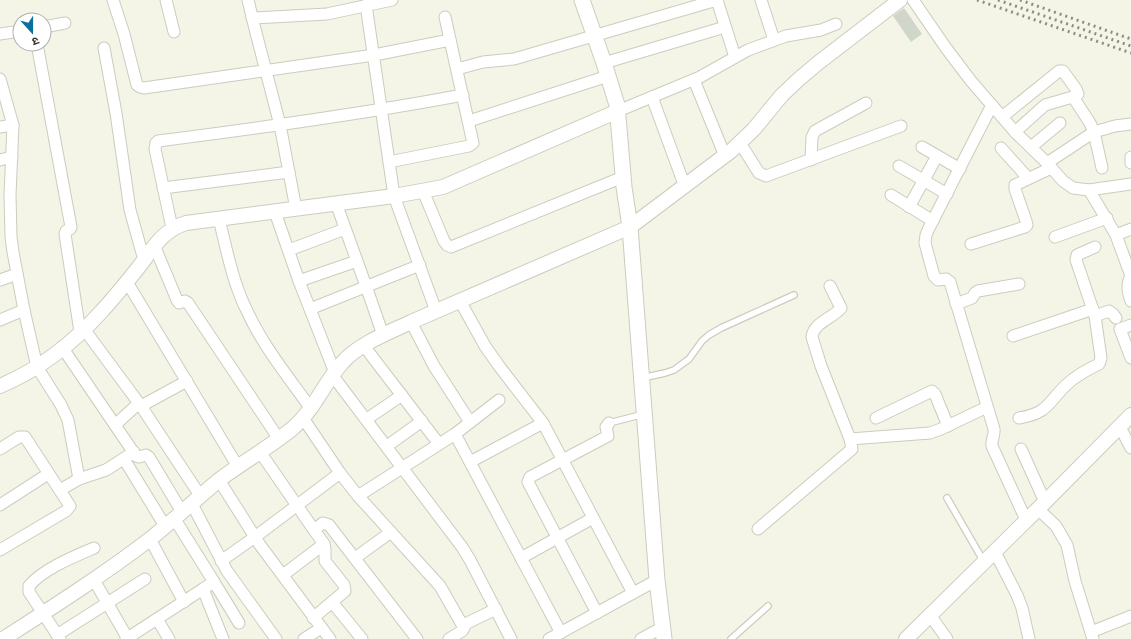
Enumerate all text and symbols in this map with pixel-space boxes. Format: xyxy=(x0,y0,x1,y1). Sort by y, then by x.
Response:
north arrow xyxy=(12,12,52,52)
text: उ xyxy=(30,34,41,48)

